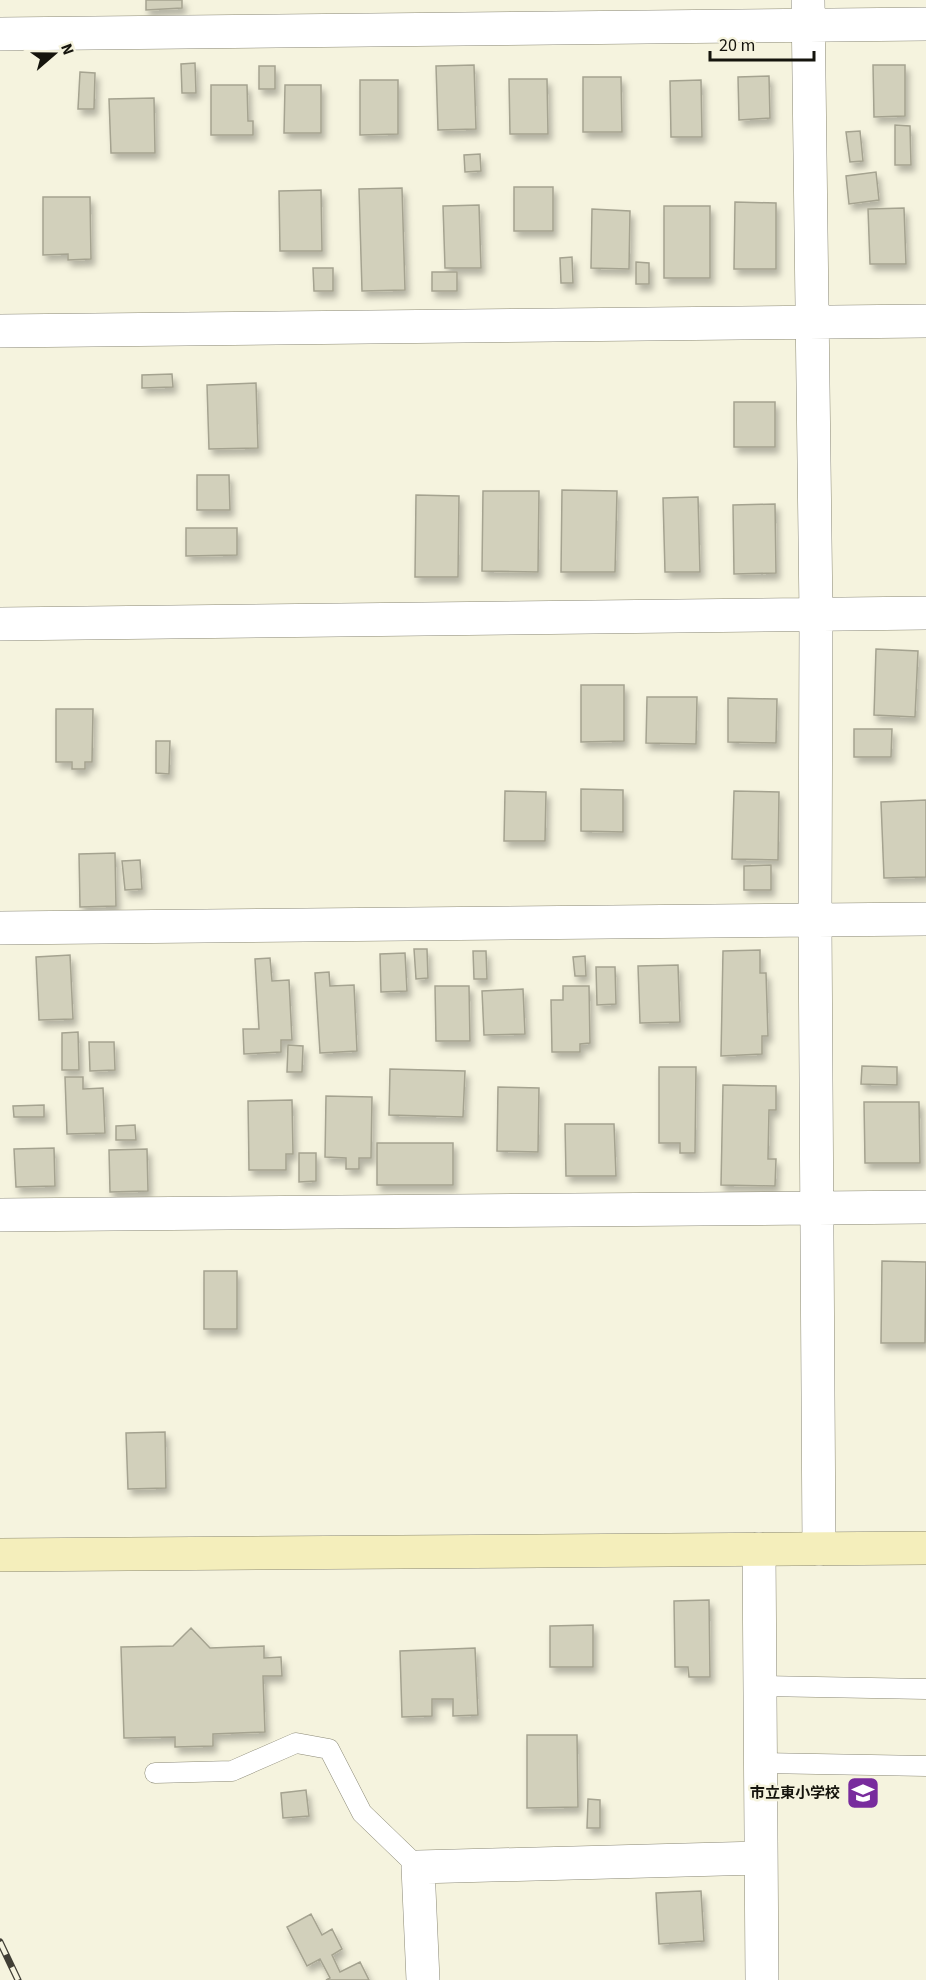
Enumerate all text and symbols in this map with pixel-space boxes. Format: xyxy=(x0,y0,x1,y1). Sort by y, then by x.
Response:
north arrow xyxy=(24,24,84,84)
scale bar xyxy=(710,24,814,62)
text: 20 m xyxy=(719,33,755,58)
text: N xyxy=(55,40,79,58)
school or university icon: 市立東小学校 xyxy=(845,1775,881,1811)
place label: 市立東小学校 xyxy=(750,1783,840,1804)

